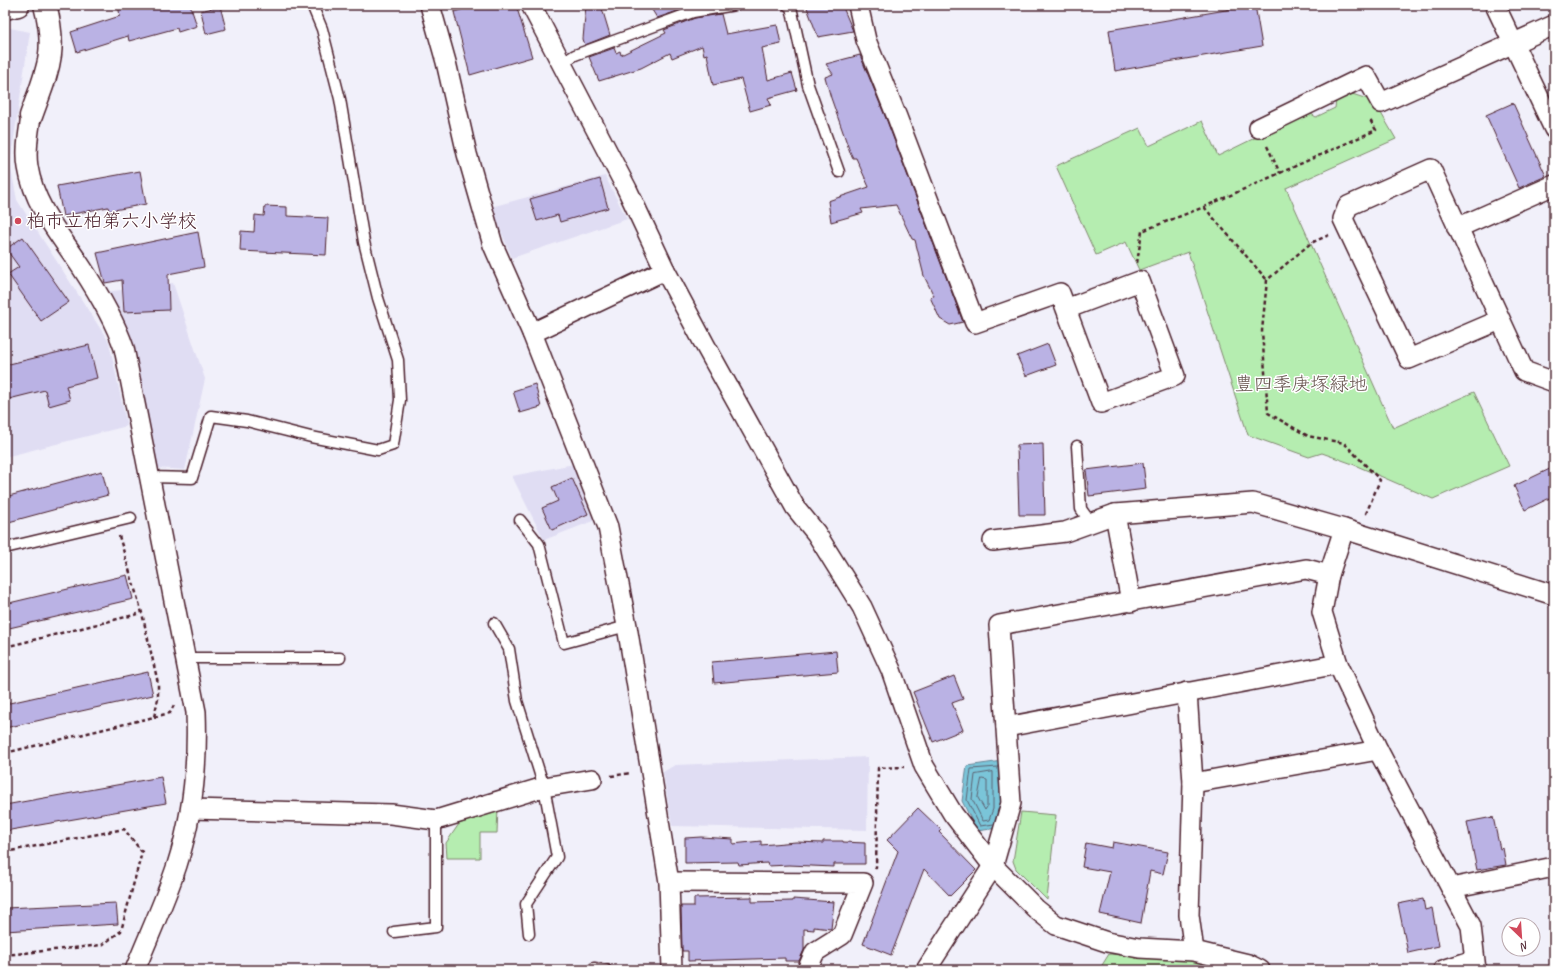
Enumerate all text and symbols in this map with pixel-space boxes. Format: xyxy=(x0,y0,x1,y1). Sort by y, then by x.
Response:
place label: 柏市立柏第六小学校 xyxy=(26,209,197,233)
marker: 柏市立柏第六小学校 xyxy=(13,216,23,226)
park label: 豊四季庚塚緑地 xyxy=(1234,372,1368,396)
north arrow xyxy=(1501,917,1541,957)
text: N xyxy=(1517,938,1531,955)

